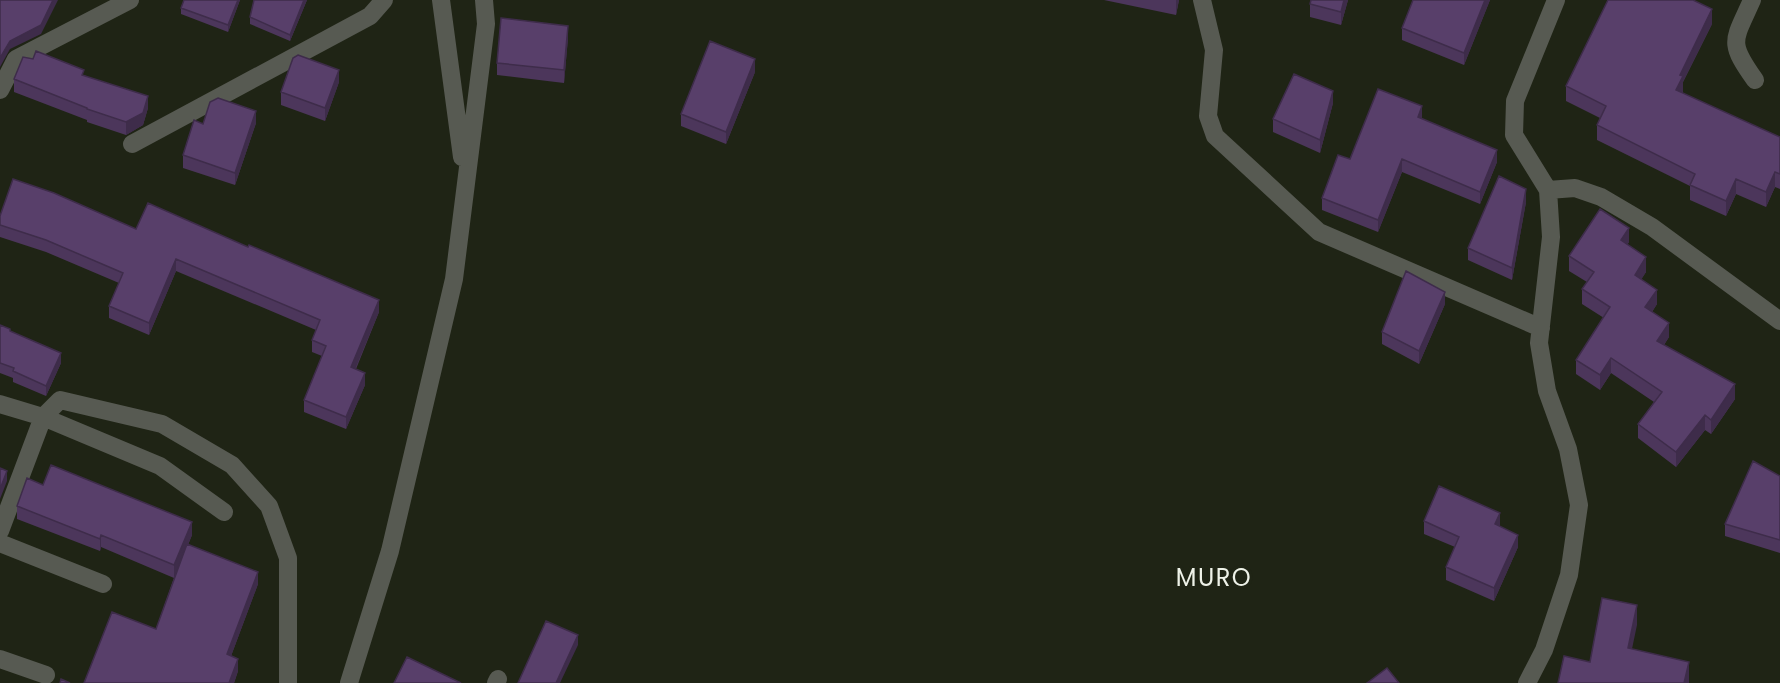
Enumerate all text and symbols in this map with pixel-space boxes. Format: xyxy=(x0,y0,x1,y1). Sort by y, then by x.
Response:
district label: MURO xyxy=(1176,561,1252,594)

